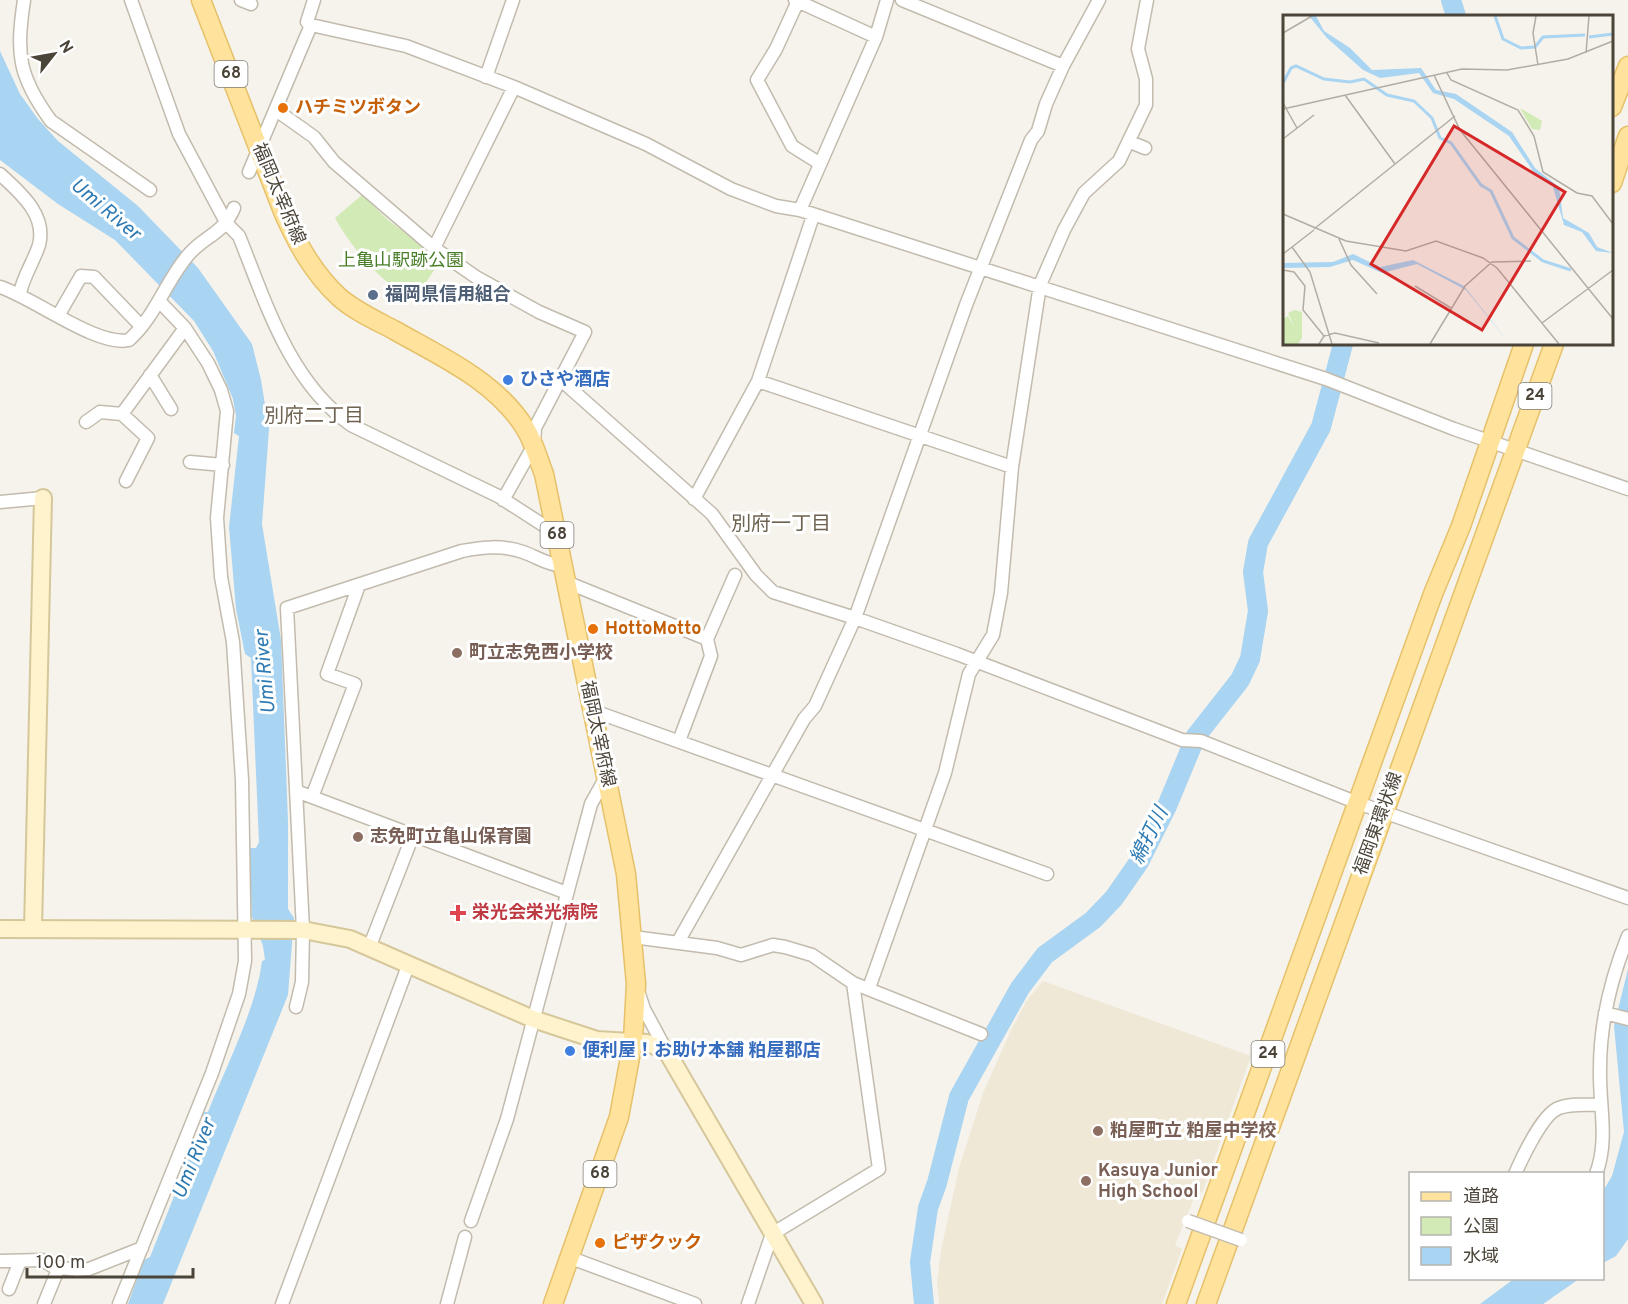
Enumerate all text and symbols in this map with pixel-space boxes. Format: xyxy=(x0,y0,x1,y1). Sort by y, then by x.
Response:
inset map xyxy=(1283,15,1613,345)
north arrow xyxy=(24,24,84,84)
text: N xyxy=(54,37,77,57)
road number: 68 xyxy=(214,61,248,87)
place label: ハチミツボタン xyxy=(295,97,421,120)
marker: ハチミツボタン xyxy=(276,101,290,115)
street label: 福岡太宰府線 xyxy=(246,140,310,248)
water label: Umi River xyxy=(64,173,147,248)
park label: 上亀山駅跡公園 xyxy=(338,250,464,273)
place label: 福岡県信用組合 xyxy=(385,284,511,307)
marker: 福岡県信用組合 xyxy=(366,288,380,302)
place label: ひさや酒店 xyxy=(520,369,610,392)
marker: ひさや酒店 xyxy=(501,373,515,387)
road number: 24 xyxy=(1518,383,1552,409)
district label: 別府二丁目 xyxy=(264,404,364,430)
district label: 別府一丁目 xyxy=(731,512,831,538)
road number: 68 xyxy=(540,522,574,548)
place label: HottoMotto xyxy=(605,618,701,641)
marker: HottoMotto xyxy=(586,622,600,636)
water label: Umi River xyxy=(249,627,283,715)
place label: 町立志免西小学校 xyxy=(469,642,613,665)
marker: 町立志免西小学校 xyxy=(450,646,464,660)
street label: 福岡太宰府線 xyxy=(575,679,619,789)
street label: 福岡東環状線 xyxy=(1350,769,1408,879)
water label: 綿打川 xyxy=(1125,802,1176,869)
place label: 志免町立亀山保育園 xyxy=(370,825,532,849)
marker: 志免町立亀山保育園 xyxy=(351,830,365,844)
place label: 栄光会栄光病院 xyxy=(472,902,598,925)
marker: 栄光会栄光病院 xyxy=(449,904,467,922)
place label: 便利屋！お助け本舗 粕屋郡店 xyxy=(582,1040,821,1063)
road number: 24 xyxy=(1252,1041,1284,1067)
marker: 便利屋！お助け本舗 粕屋郡店 xyxy=(563,1044,577,1058)
water label: Umi River xyxy=(167,1114,223,1203)
place label: 粕屋町立 粕屋中学校 xyxy=(1110,1120,1277,1143)
marker: 粕屋町立 粕屋中学校 xyxy=(1091,1124,1105,1138)
place label: Kasuya Junior High School xyxy=(1098,1160,1218,1204)
road number: 68 xyxy=(584,1161,616,1187)
legend xyxy=(1409,1172,1604,1280)
marker: Kasuya Junior High School xyxy=(1079,1174,1093,1188)
text: 道路 xyxy=(1463,1186,1499,1209)
text: 公園 xyxy=(1463,1216,1499,1239)
place label: ピザクック xyxy=(612,1232,702,1255)
marker: ピザクック xyxy=(593,1236,607,1250)
scale bar xyxy=(27,1241,194,1279)
text: 水域 xyxy=(1463,1246,1499,1269)
text: 100 m xyxy=(36,1252,85,1275)

